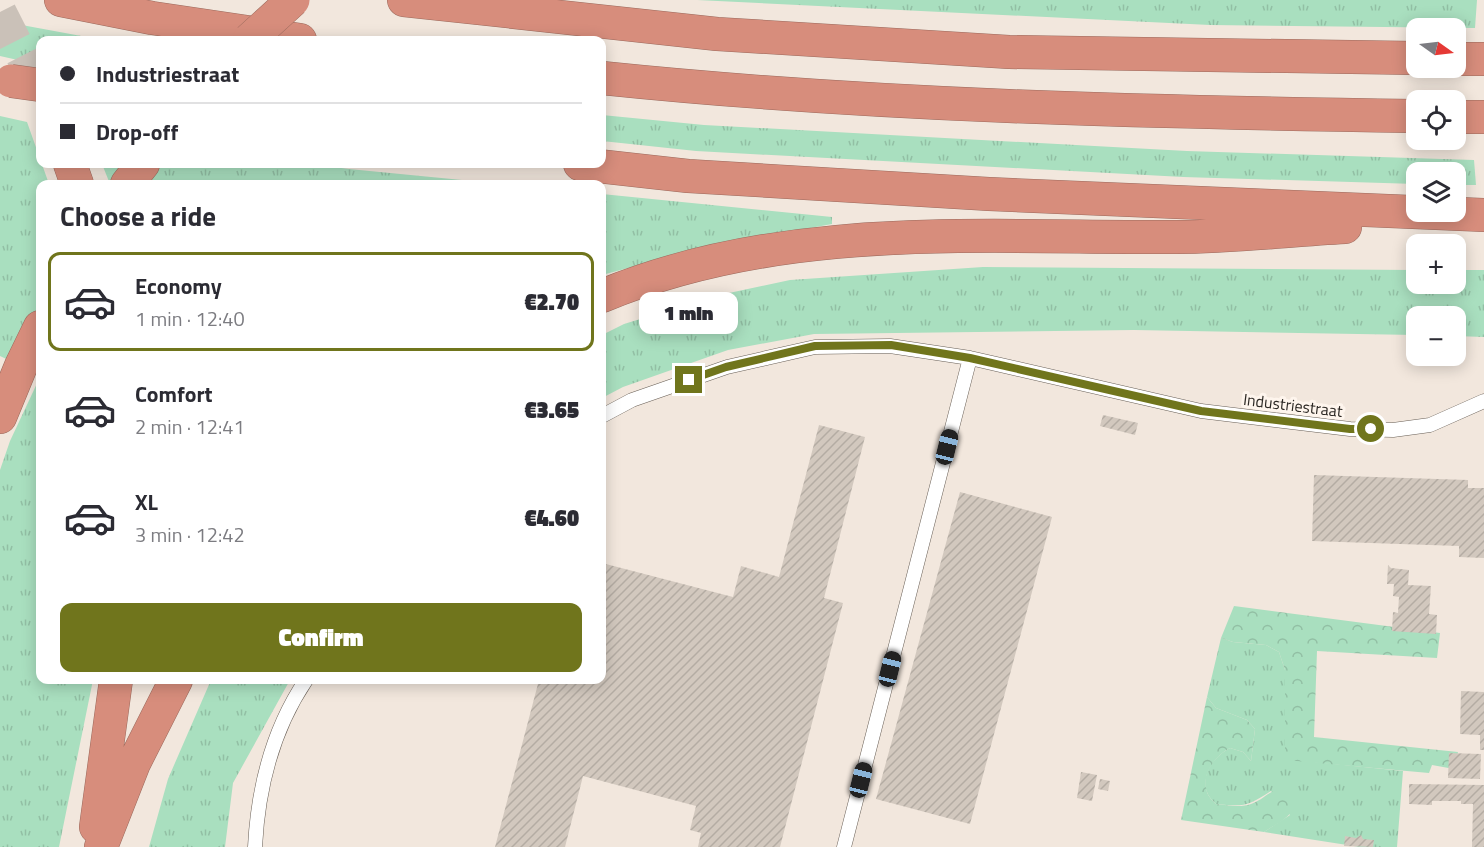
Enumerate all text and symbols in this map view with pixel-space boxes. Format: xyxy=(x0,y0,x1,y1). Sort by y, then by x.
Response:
north arrow xyxy=(1406,18,1466,78)
map controls xyxy=(1406,18,1466,366)
text: Industriestraat xyxy=(96,57,239,91)
button: locate xyxy=(1406,90,1466,150)
text: Drop-off xyxy=(96,115,178,149)
button: layers xyxy=(1406,162,1466,222)
text: Choose a ride xyxy=(60,195,216,236)
button: + xyxy=(1406,234,1466,294)
text: Economy xyxy=(135,269,222,303)
icon: car xyxy=(63,275,117,329)
text: €2.70 xyxy=(524,285,579,319)
callout: 1 min xyxy=(640,293,738,335)
text: 1 min xyxy=(664,297,713,328)
text: 1 min · 12:40 xyxy=(135,303,245,334)
button: − xyxy=(1406,306,1466,366)
route end xyxy=(675,366,702,393)
text: Comfort xyxy=(135,377,213,411)
icon: car xyxy=(63,383,117,437)
street label: Industriestraat xyxy=(1242,387,1344,423)
text: €3.65 xyxy=(524,393,579,427)
text: 2 min · 12:41 xyxy=(135,411,245,442)
route start xyxy=(1357,415,1384,442)
car xyxy=(934,427,960,467)
text: XL xyxy=(135,485,158,519)
icon: car xyxy=(63,491,117,545)
text: €4.60 xyxy=(524,501,579,535)
text: 3 min · 12:42 xyxy=(135,519,245,550)
button: Confirm xyxy=(60,603,582,672)
car xyxy=(877,649,903,689)
car xyxy=(848,760,874,800)

